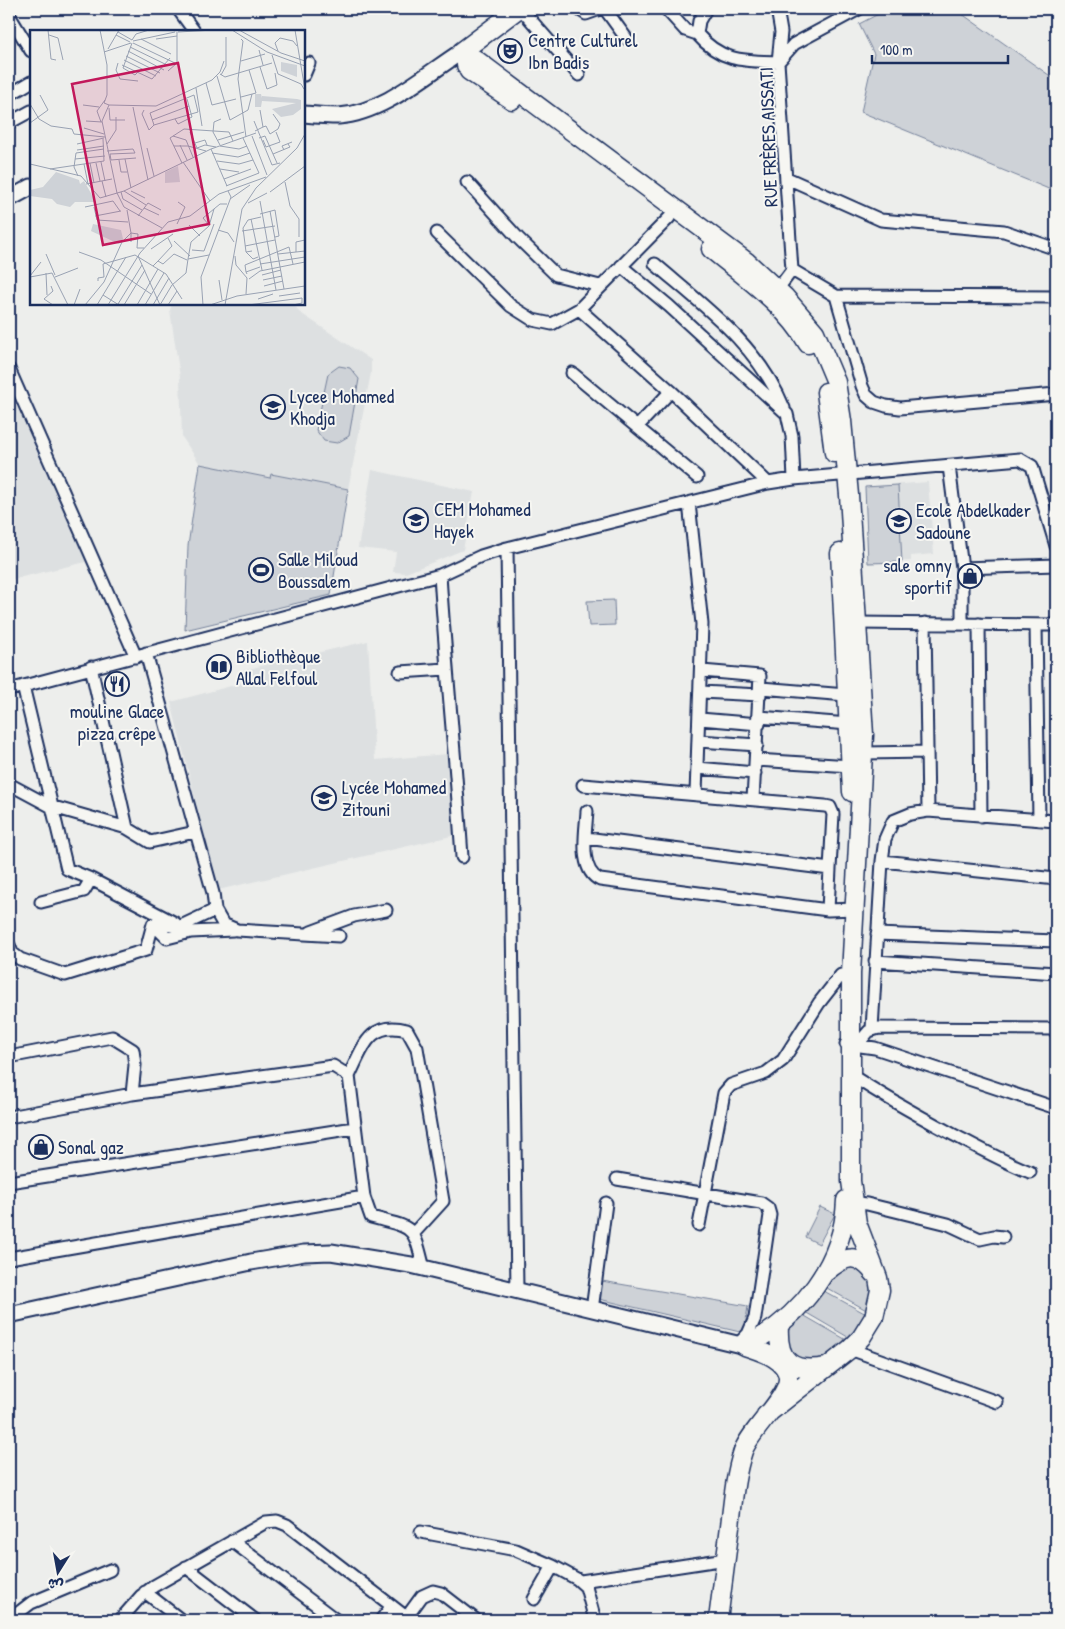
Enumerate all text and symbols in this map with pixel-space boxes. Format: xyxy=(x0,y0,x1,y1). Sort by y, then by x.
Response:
place label: Centre Culturel Ibn Badis xyxy=(528,27,638,75)
inset map xyxy=(30,30,305,305)
scale bar xyxy=(872,32,1009,64)
theatre icon: Centre Culturel Ibn Badis xyxy=(497,38,523,64)
text: 100 m xyxy=(880,39,913,60)
street label: RUE FRÈRES AISSATI xyxy=(753,67,783,207)
place label: Lycee Mohamed Khodja xyxy=(290,383,395,431)
school or university icon: Lycee Mohamed Khodja xyxy=(260,394,286,420)
place label: CEM Mohamed Hayek xyxy=(434,496,531,544)
place label: Ecole Abdelkader Sadoune xyxy=(916,497,1032,545)
school or university icon: CEM Mohamed Hayek xyxy=(403,507,429,533)
school or university icon: Ecole Abdelkader Sadoune xyxy=(886,508,912,534)
place label: Salle Miloud Boussalem xyxy=(278,546,358,594)
place label: sale omny sportif xyxy=(883,552,952,600)
sports icon: Salle Miloud Boussalem xyxy=(248,557,274,583)
shop icon: sale omny sportif xyxy=(957,563,983,589)
place label: Bibliothèque Allal Felfoul xyxy=(236,643,321,691)
library icon: Bibliothèque Allal Felfoul xyxy=(206,654,232,680)
restaurant icon: mouline Glace pizza crêpe xyxy=(104,671,130,697)
place label: mouline Glace pizza crêpe xyxy=(70,698,165,746)
place label: Lycée Mohamed Zitouni xyxy=(342,774,447,822)
school or university icon: Lycée Mohamed Zitouni xyxy=(311,785,337,811)
shop icon: Sonal gaz xyxy=(28,1134,54,1160)
place label: Sonal gaz xyxy=(58,1134,124,1160)
north arrow xyxy=(32,1546,82,1596)
text: ش xyxy=(46,1574,65,1596)

